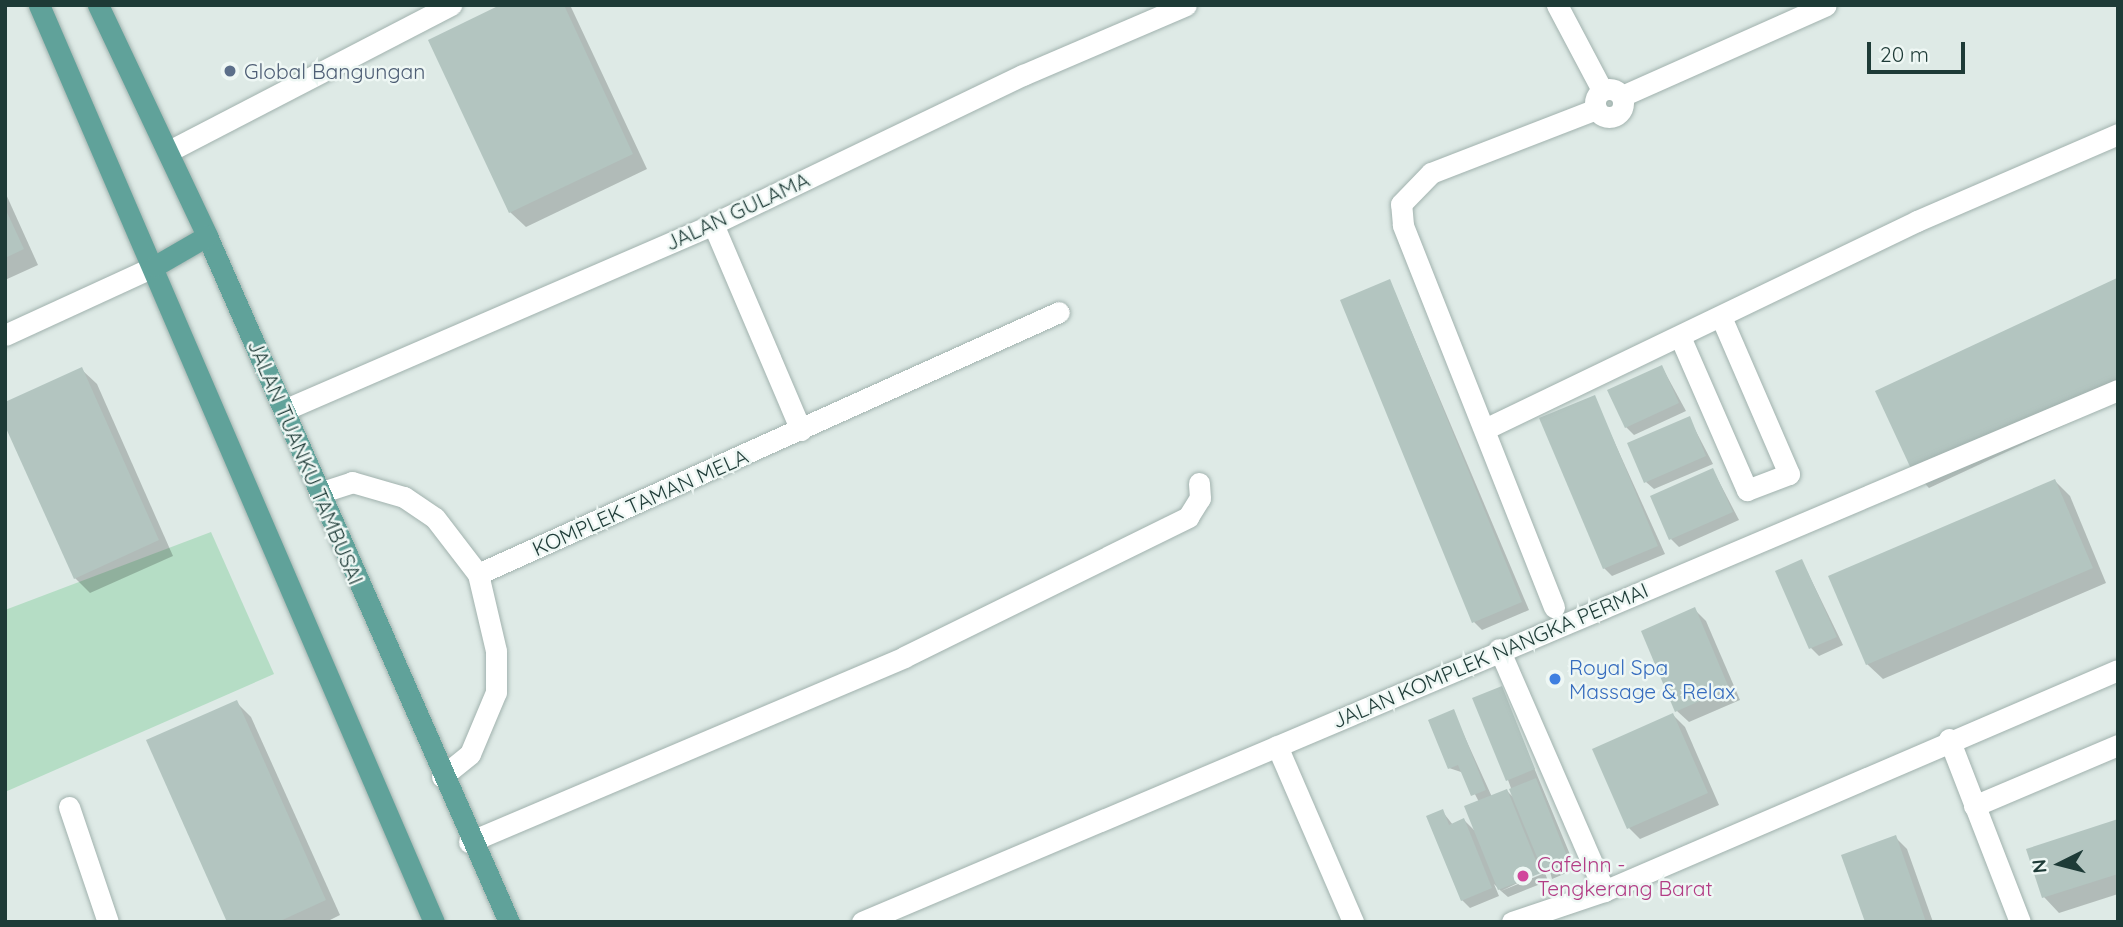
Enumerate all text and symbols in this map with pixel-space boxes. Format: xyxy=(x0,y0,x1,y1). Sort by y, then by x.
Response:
scale bar xyxy=(1871,28,1969,72)
text: 20 m xyxy=(1880,41,1929,67)
place label: Global Bangungan xyxy=(244,58,425,84)
marker: Global Bangungan xyxy=(222,63,238,79)
street label: JALAN GULAMA xyxy=(661,167,813,255)
street label: JALAN TUANKU TAMBUSAI xyxy=(243,336,369,588)
street label: KOMPLEK TAMAN MELA xyxy=(528,443,752,561)
street label: JALAN KOMPLEK NANGKA PERMAI xyxy=(1328,577,1652,733)
place label: Royal Spa Massage & Relax xyxy=(1569,654,1736,704)
marker: Royal Spa Massage & Relax xyxy=(1547,671,1563,687)
north arrow xyxy=(2025,829,2095,899)
place label: CafeInn - Tengkerang Barat xyxy=(1537,851,1713,901)
text: N xyxy=(2026,858,2052,874)
marker: CafeInn - Tengkerang Barat xyxy=(1515,868,1531,884)

